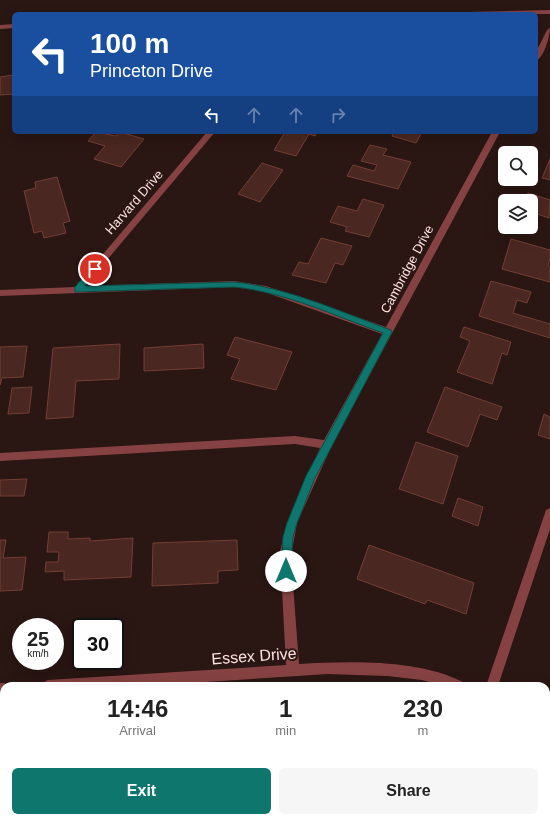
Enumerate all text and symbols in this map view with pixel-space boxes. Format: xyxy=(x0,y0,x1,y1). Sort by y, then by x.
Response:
icon: left xyxy=(24,28,76,80)
text: 100 m xyxy=(90,28,169,59)
text: Princeton Drive xyxy=(90,61,213,81)
icon: left xyxy=(201,104,223,126)
icon: ahead xyxy=(243,104,265,126)
icon: ahead xyxy=(285,104,307,126)
icon: right xyxy=(327,104,349,126)
map controls xyxy=(498,146,538,234)
button: search xyxy=(498,146,538,186)
street label: Harvard Drive xyxy=(102,167,166,237)
button: layers xyxy=(498,194,538,234)
street label: Cambridge Drive xyxy=(377,222,437,316)
pin xyxy=(78,252,112,286)
icon: arrive xyxy=(84,258,106,280)
position arrow xyxy=(265,550,307,592)
speed limit sign: 30 xyxy=(72,618,124,670)
text: 25 xyxy=(27,628,49,650)
street label: Essex Drive xyxy=(211,645,297,667)
text: km/h xyxy=(27,648,49,659)
text: 14:46 xyxy=(107,695,168,722)
text: 1 xyxy=(279,695,292,722)
text: 230 xyxy=(403,695,443,722)
text: Arrival xyxy=(119,723,156,738)
text: min xyxy=(275,723,296,738)
text: m xyxy=(418,723,428,738)
button: Exit xyxy=(12,768,271,814)
button: Share xyxy=(279,768,538,814)

